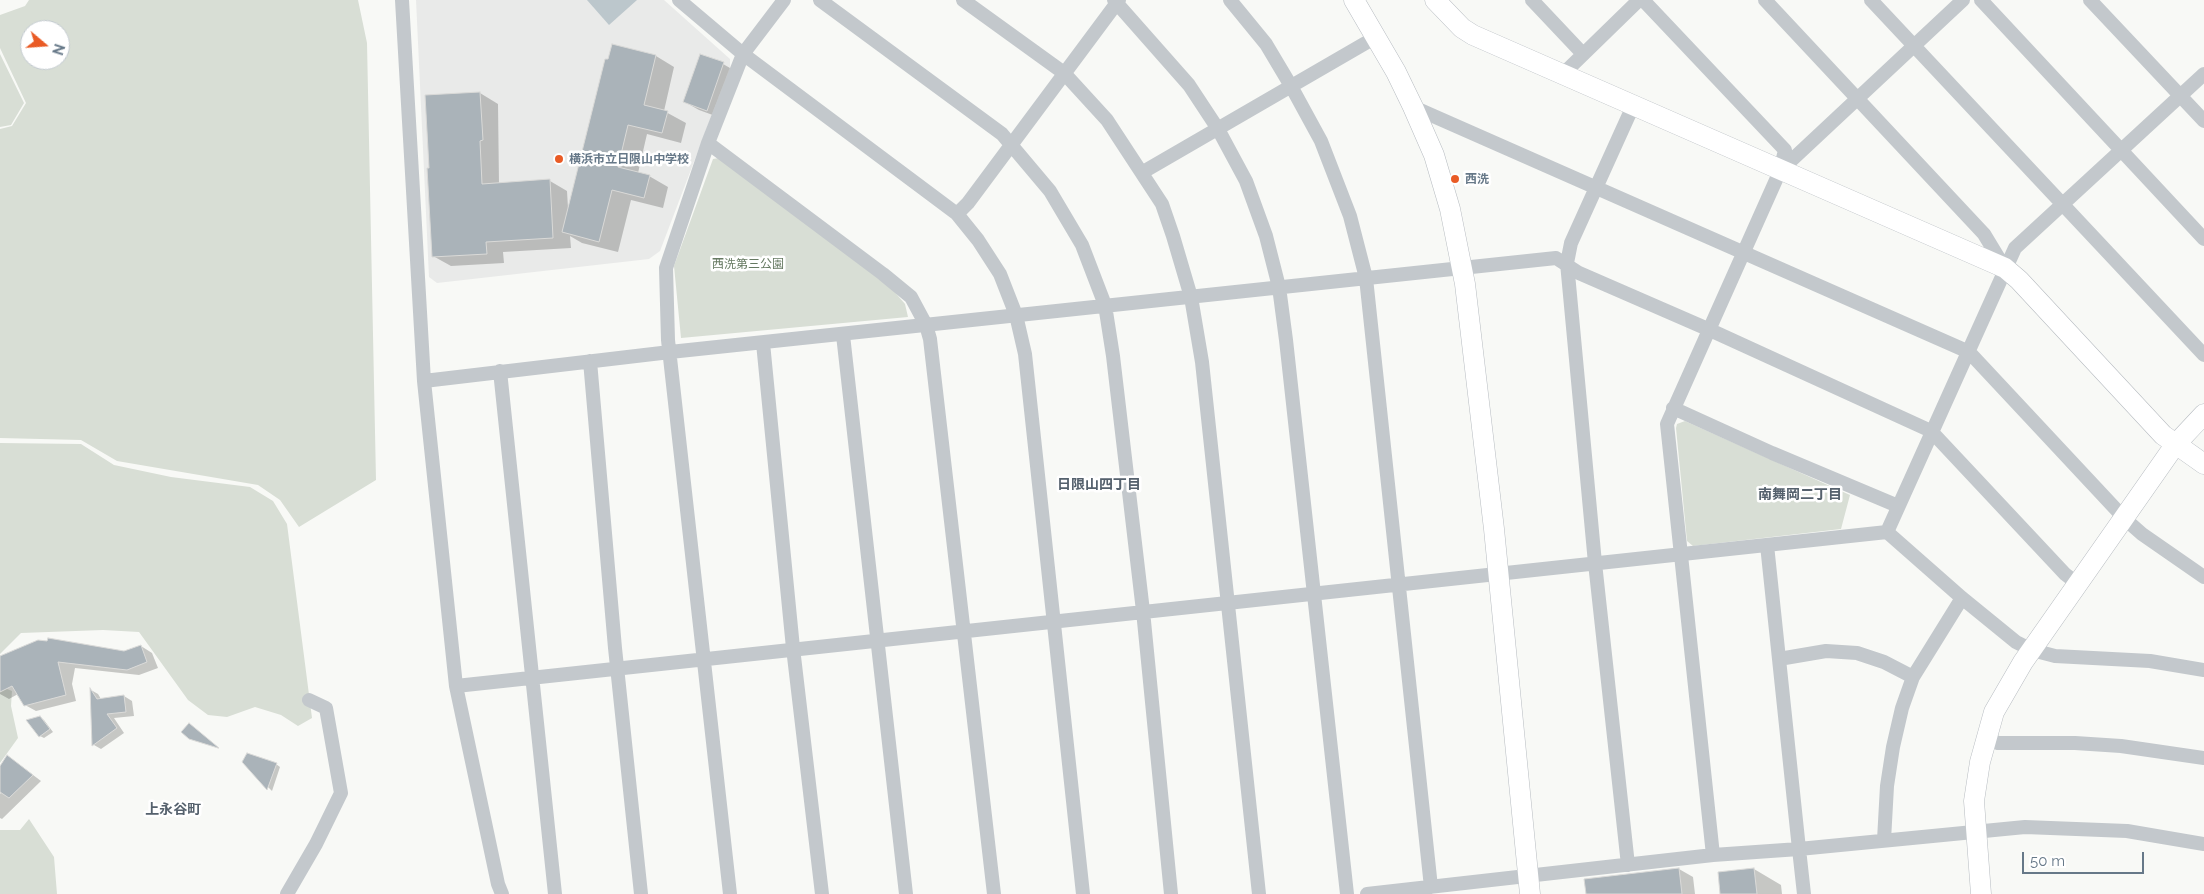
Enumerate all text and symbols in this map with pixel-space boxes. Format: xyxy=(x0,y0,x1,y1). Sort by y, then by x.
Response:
north arrow xyxy=(20,20,70,70)
text: N xyxy=(49,42,68,57)
place label: 横浜市立日限山中学校 xyxy=(569,152,689,166)
marker: 横浜市立日限山中学校 xyxy=(553,153,565,165)
place label: 西洗 xyxy=(1465,172,1489,186)
marker: 西洗 xyxy=(1449,173,1461,185)
park label: 西洗第三公園 xyxy=(712,257,784,271)
district label: 日限山四丁目 xyxy=(1057,477,1141,493)
district label: 南舞岡二丁目 xyxy=(1758,487,1842,503)
district label: 上永谷町 xyxy=(145,802,201,818)
scale bar xyxy=(2024,842,2146,874)
text: 50 m xyxy=(2030,852,2065,870)

